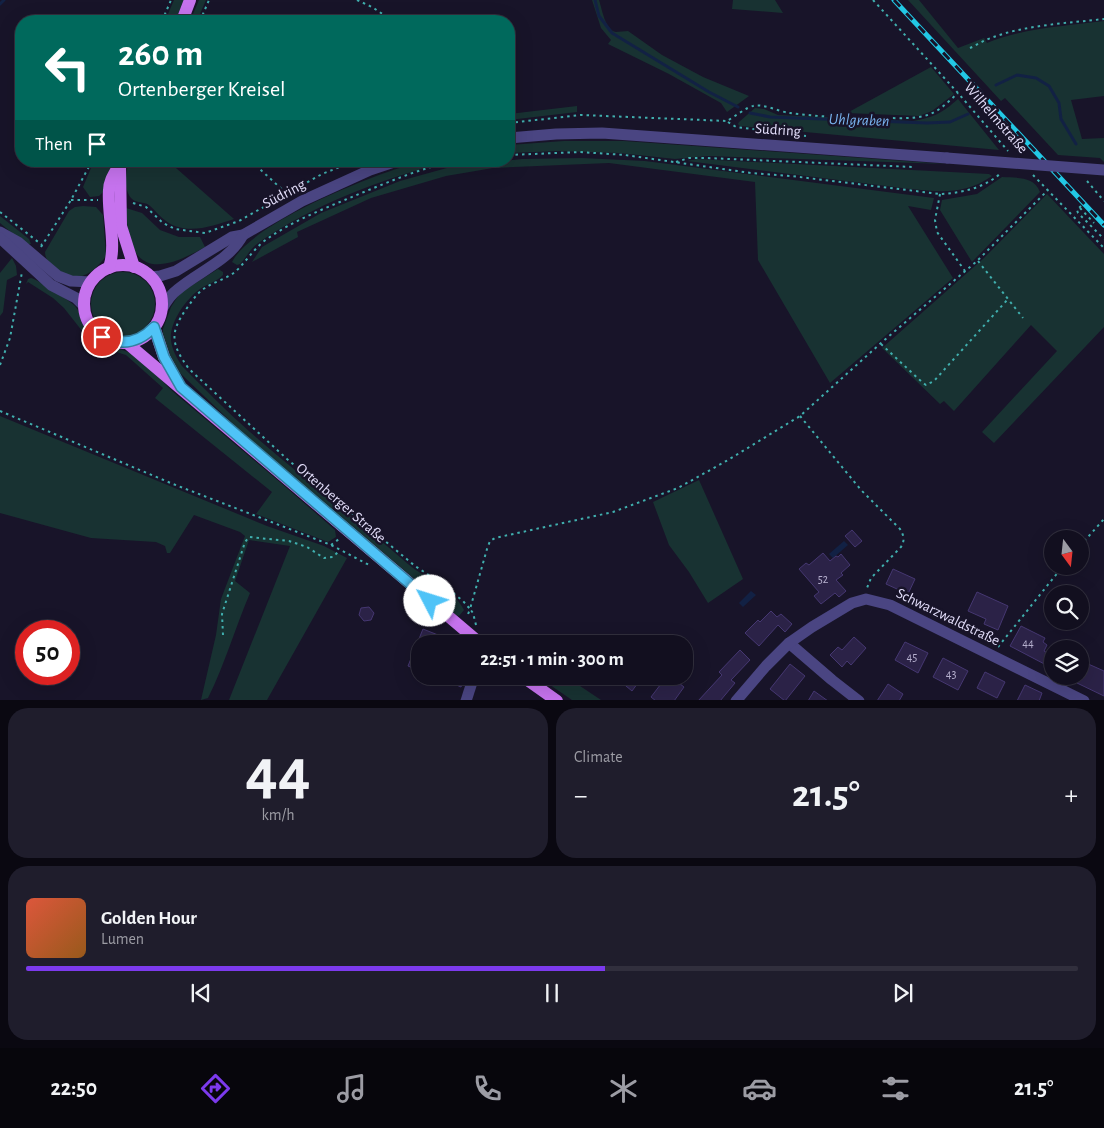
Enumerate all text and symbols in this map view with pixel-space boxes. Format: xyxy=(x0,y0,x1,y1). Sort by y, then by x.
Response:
icon: left xyxy=(35,35,100,100)
text: 260 m xyxy=(118,37,203,72)
text: Ortenberger Kreisel xyxy=(118,78,286,100)
street label: Wilhelmstraße xyxy=(961,80,1031,156)
water label: Uhlgraben xyxy=(828,111,890,129)
street label: Südring xyxy=(755,121,802,139)
icon: arrive xyxy=(83,130,111,158)
text: Then xyxy=(35,135,73,154)
street label: Südring xyxy=(260,176,308,211)
pin xyxy=(81,316,123,358)
icon: arrive xyxy=(88,323,116,351)
street label: Ortenberger Straße xyxy=(293,460,389,546)
north arrow xyxy=(1044,530,1089,575)
map controls xyxy=(1044,530,1089,685)
house number: 52 xyxy=(818,573,829,585)
position arrow xyxy=(403,574,455,626)
street label: Schwarzwaldstraße xyxy=(894,585,1002,649)
button: search xyxy=(1044,585,1089,630)
speed limit sign: 50 xyxy=(15,620,80,685)
house number: 44 xyxy=(1022,637,1034,649)
button: layers xyxy=(1044,640,1089,685)
text: 22:51 · 1 min · 300 m xyxy=(480,650,624,669)
house number: 45 xyxy=(907,651,917,663)
house number: 43 xyxy=(946,668,956,680)
text: 44 xyxy=(245,741,311,806)
text: Climate xyxy=(574,749,623,765)
text: 21.5° xyxy=(792,776,860,814)
text: − xyxy=(574,782,587,810)
text: + xyxy=(1065,782,1078,810)
text: km/h xyxy=(261,807,295,823)
text: Golden Hour xyxy=(101,909,197,928)
text: Lumen xyxy=(101,931,144,947)
icon: previous xyxy=(187,979,215,1007)
icon: pause xyxy=(538,979,566,1007)
icon: next xyxy=(889,979,917,1007)
icon: directions xyxy=(198,1071,233,1106)
icon: music xyxy=(334,1071,369,1106)
icon: phone xyxy=(470,1071,505,1106)
icon: climate xyxy=(606,1071,641,1106)
icon: car xyxy=(742,1071,777,1106)
icon: filters xyxy=(878,1071,913,1106)
text: 22:50 xyxy=(50,1077,97,1099)
text: 21.5° xyxy=(1014,1077,1053,1099)

